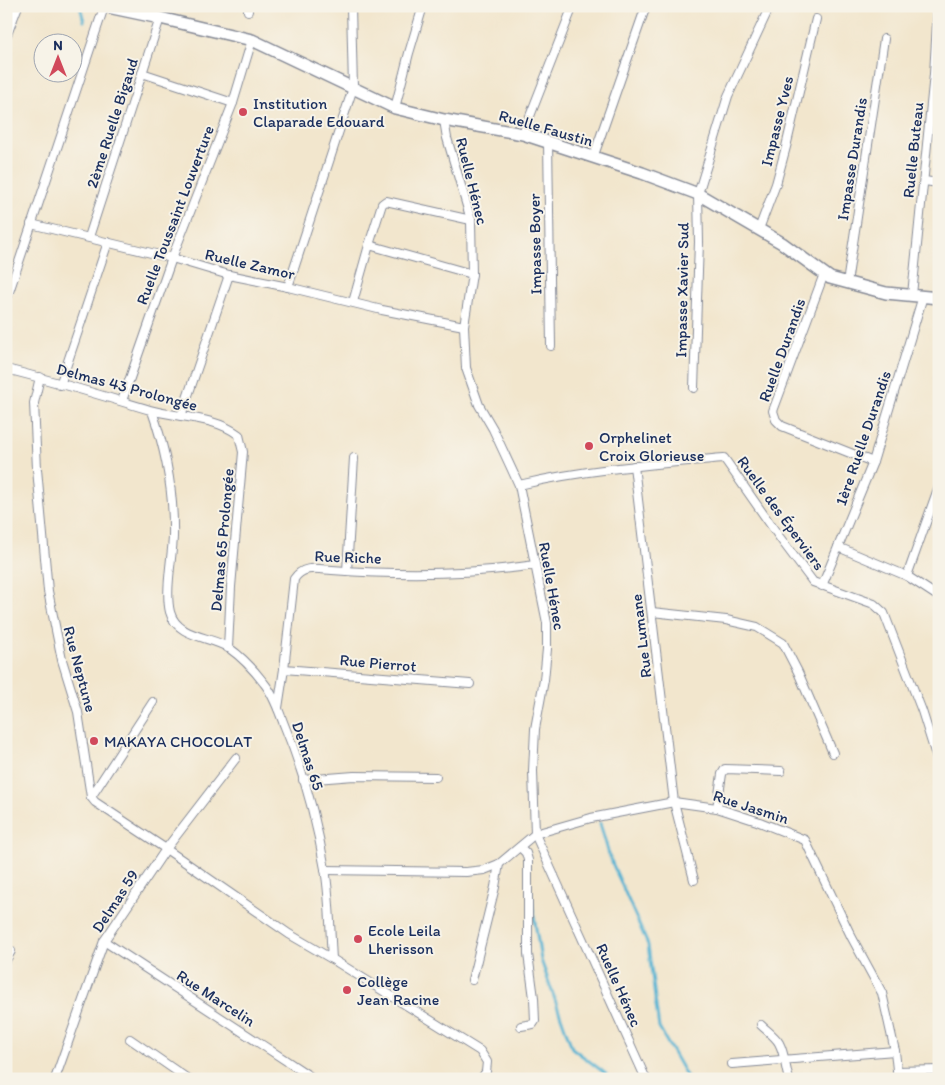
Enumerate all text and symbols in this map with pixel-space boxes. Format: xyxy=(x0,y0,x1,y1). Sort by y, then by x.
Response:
north arrow xyxy=(32,32,82,82)
text: N xyxy=(53,37,63,54)
street label: 2ème Ruelle Bigaud xyxy=(82,55,142,190)
street label: Impasse Yves xyxy=(757,74,797,168)
place label: Institution Claparade Edouard xyxy=(253,94,385,131)
street label: Impasse Durandis xyxy=(833,96,871,222)
street label: Ruelle Buteau xyxy=(899,101,928,199)
street label: Ruelle Faustin xyxy=(497,105,596,151)
marker: Institution Claparade Edouard xyxy=(237,106,249,118)
street label: Ruelle Toussaint Louverture xyxy=(132,122,218,307)
street label: Ruelle Hénec xyxy=(452,135,492,227)
street label: Impasse Boyer xyxy=(525,193,545,295)
street label: Impasse Xavier Sud xyxy=(671,222,693,358)
street label: Ruelle Zamor xyxy=(203,244,298,284)
street label: Ruelle Durandis xyxy=(754,296,810,404)
street label: Delmas 43 Prolongée xyxy=(54,359,200,415)
street label: 1ère Ruelle Durandis xyxy=(831,368,895,508)
place label: Orphelinet Croix Glorieuse xyxy=(599,428,704,465)
marker: Orphelinet Croix Glorieuse xyxy=(583,440,595,452)
street label: Ruelle des Éperviers xyxy=(733,452,829,574)
street label: Delmas 65 Prolongée xyxy=(206,467,238,612)
street label: Ruelle Hénec xyxy=(535,540,569,632)
street label: Rue Riche xyxy=(314,546,382,568)
street label: Rue Lumane xyxy=(626,593,656,679)
street label: Rue Neptune xyxy=(59,624,101,714)
street label: Rue Pierrot xyxy=(339,650,417,676)
street label: Delmas 65 xyxy=(288,719,328,793)
place label: MAKAYA CHOCOLAT xyxy=(104,732,252,751)
marker: MAKAYA CHOCOLAT xyxy=(88,735,100,747)
street label: Rue Jasmin xyxy=(711,786,791,828)
street label: Delmas 59 xyxy=(88,866,142,936)
place label: Ecole Leila Lherisson xyxy=(368,921,441,958)
marker: Ecole Leila Lherisson xyxy=(352,933,364,945)
street label: Ruelle Hénec xyxy=(592,940,646,1030)
street label: Rue Marcelin xyxy=(173,966,259,1030)
place label: Collège Jean Racine xyxy=(357,972,439,1009)
marker: Collège Jean Racine xyxy=(341,984,353,996)

